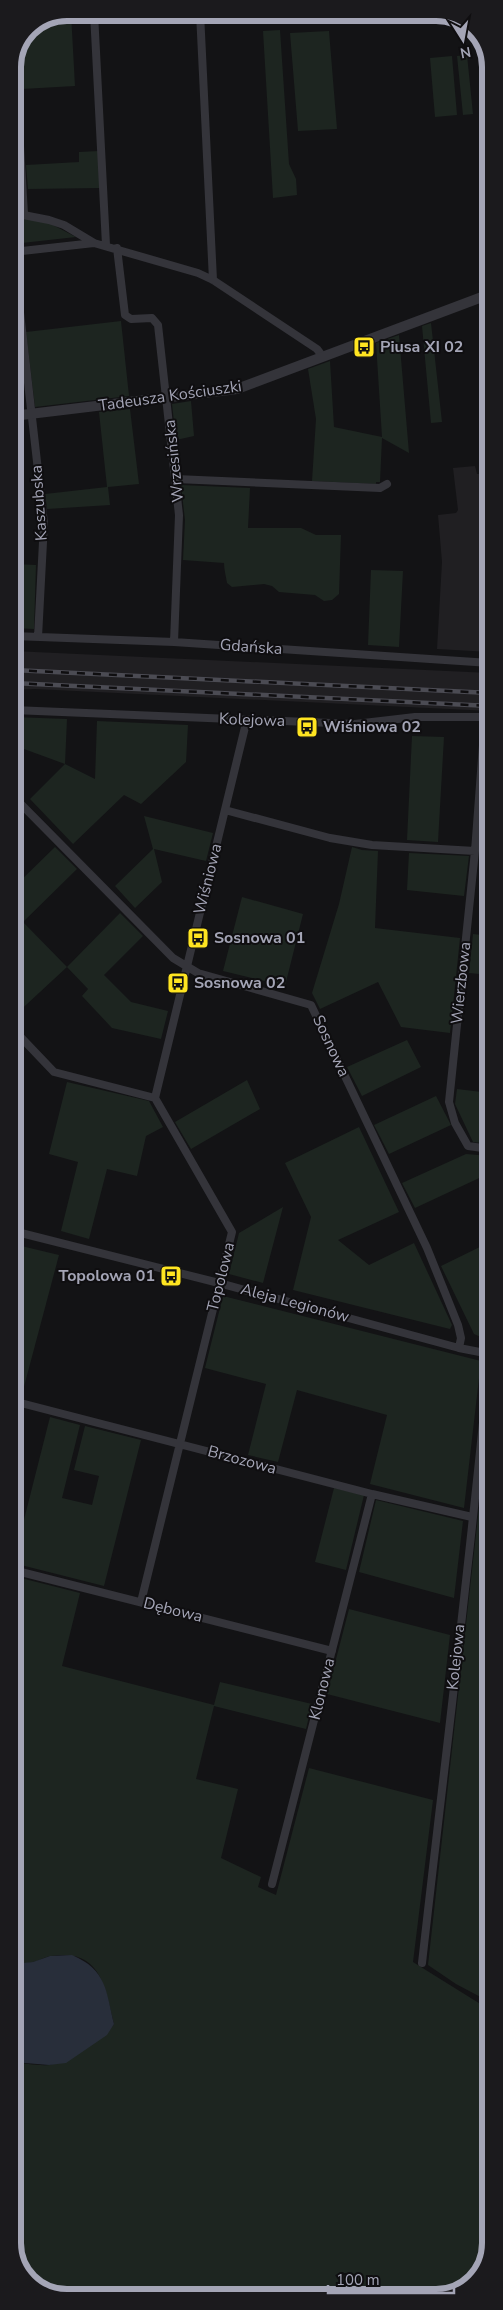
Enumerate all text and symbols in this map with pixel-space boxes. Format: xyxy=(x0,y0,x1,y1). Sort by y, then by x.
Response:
north arrow xyxy=(438,15,488,65)
text: N xyxy=(458,42,472,63)
bus stop icon: Piusa XI 02 xyxy=(352,335,376,359)
place label: Piusa XI 02 xyxy=(380,336,463,358)
street label: Tadeusza Kościuszki xyxy=(97,375,243,417)
street label: Wrzesińska xyxy=(159,419,189,503)
street label: Kaszubska xyxy=(25,464,53,542)
street label: Gdańska xyxy=(219,634,283,660)
street label: Kolejowa xyxy=(219,708,285,732)
bus stop icon: Wiśniowa 02 xyxy=(295,715,319,739)
place label: Wiśniowa 02 xyxy=(323,716,421,738)
street label: Wiśniowa xyxy=(189,841,227,917)
bus stop icon: Sosnowa 01 xyxy=(186,926,210,950)
place label: Sosnowa 01 xyxy=(214,927,305,949)
street label: Wierzbowa xyxy=(446,941,476,1025)
bus stop icon: Sosnowa 02 xyxy=(166,971,190,995)
place label: Sosnowa 02 xyxy=(194,972,285,994)
street label: Sosnowa xyxy=(307,1011,355,1081)
street label: Topolowa xyxy=(202,1240,240,1314)
bus stop icon: Topolowa 01 xyxy=(159,1264,183,1288)
place label: Topolowa 01 xyxy=(58,1265,155,1287)
street label: Aleja Legionów xyxy=(238,1278,352,1328)
street label: Brzozowa xyxy=(205,1440,279,1480)
street label: Dębowa xyxy=(141,1592,205,1628)
street label: Kolejowa xyxy=(442,1623,470,1691)
street label: Klonowa xyxy=(304,1656,340,1722)
scale bar xyxy=(328,2262,454,2294)
text: 100 m xyxy=(336,2270,380,2290)

